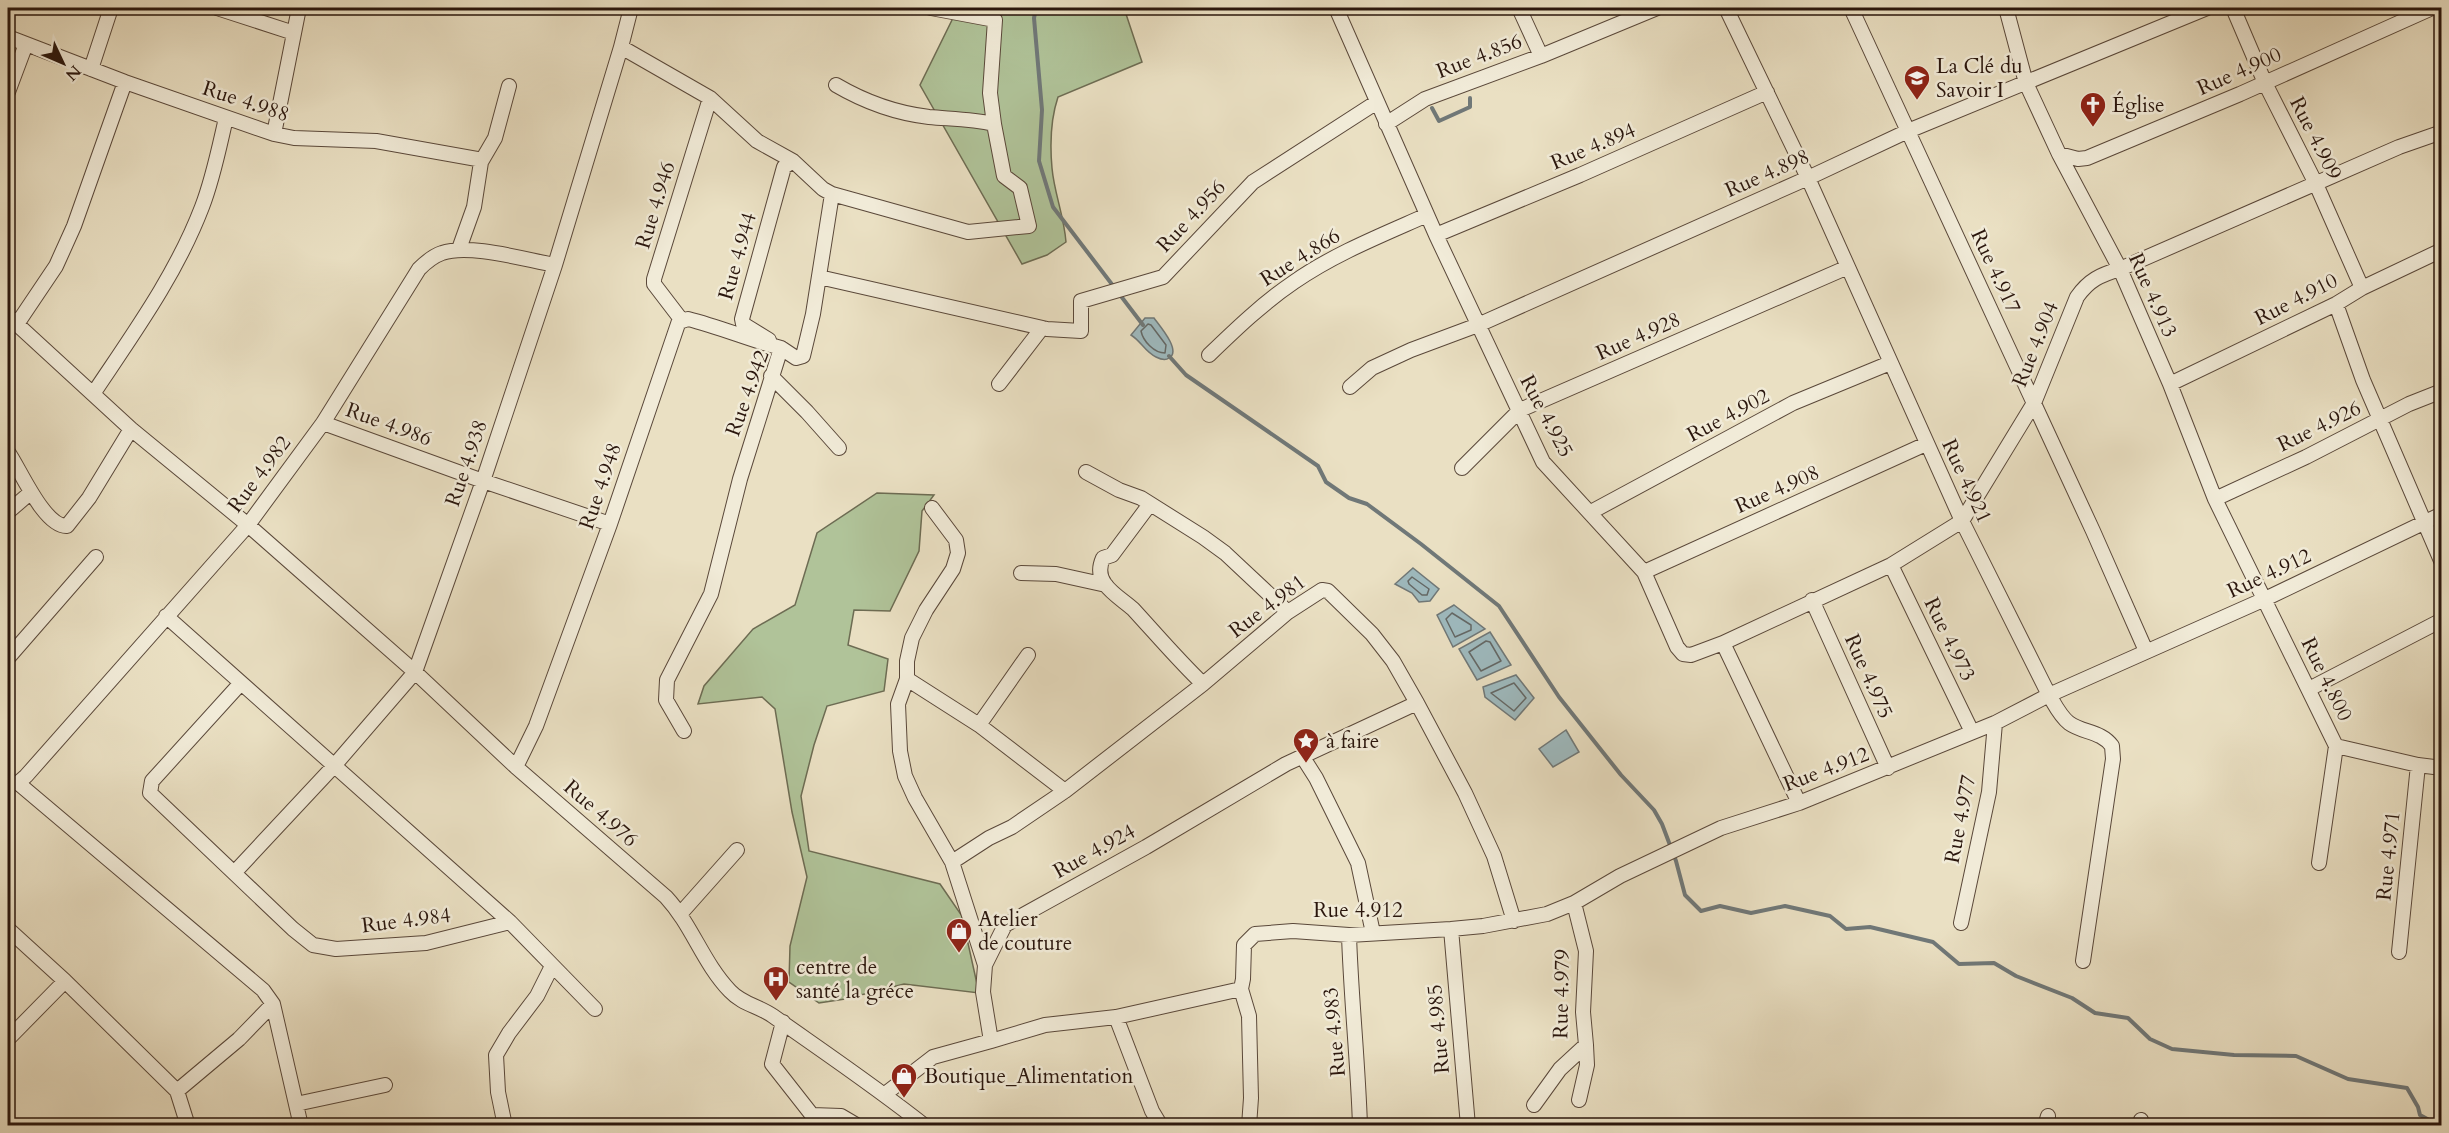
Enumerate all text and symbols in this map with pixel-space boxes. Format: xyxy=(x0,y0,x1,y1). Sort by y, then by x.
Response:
street label: Rue 4.856 xyxy=(1432,27,1526,86)
north arrow xyxy=(33,33,93,93)
street label: Rue 4.900 xyxy=(2192,40,2286,103)
place label: La Clé du Savoir I xyxy=(1936,52,2023,105)
text: N xyxy=(60,60,86,85)
school or university icon: La Clé du Savoir I xyxy=(1902,63,1932,101)
street label: Rue 4.988 xyxy=(199,74,293,129)
church icon: Église xyxy=(2078,90,2108,128)
place label: Église xyxy=(2112,91,2165,120)
street label: Rue 4.909 xyxy=(2282,92,2349,185)
street label: Rue 4.894 xyxy=(1546,116,1640,177)
street label: Rue 4.898 xyxy=(1720,142,1814,205)
street label: Rue 4.946 xyxy=(629,158,682,252)
street label: Rue 4.956 xyxy=(1150,174,1233,259)
street label: Rue 4.944 xyxy=(711,209,764,303)
street label: Rue 4.866 xyxy=(1255,221,1346,293)
street label: Rue 4.917 xyxy=(1963,224,2028,318)
street label: Rue 4.913 xyxy=(2121,248,2184,342)
street label: Rue 4.910 xyxy=(2250,266,2343,333)
street label: Rue 4.904 xyxy=(2005,297,2066,391)
street label: Rue 4.928 xyxy=(1591,305,1685,368)
street label: Rue 4.942 xyxy=(719,346,777,440)
street label: Rue 4.925 xyxy=(1513,370,1580,463)
street label: Rue 4.902 xyxy=(1682,381,1775,449)
street label: Rue 4.926 xyxy=(2273,394,2366,459)
street label: Rue 4.986 xyxy=(342,396,436,453)
street label: Rue 4.938 xyxy=(438,416,495,510)
street label: Rue 4.982 xyxy=(221,430,298,519)
street label: Rue 4.921 xyxy=(1934,434,1999,528)
street label: Rue 4.948 xyxy=(572,439,629,533)
street label: Rue 4.908 xyxy=(1730,458,1824,521)
street label: Rue 4.912 xyxy=(2222,541,2316,606)
street label: Rue 4.981 xyxy=(1223,568,1312,645)
street label: Rue 4.973 xyxy=(1917,593,1982,686)
street label: Rue 4.975 xyxy=(1837,629,1900,723)
street label: Rue 4.800 xyxy=(2294,633,2359,726)
place icon: à faire xyxy=(1291,726,1321,764)
place label: à faire xyxy=(1326,727,1379,756)
street label: Rue 4.912 xyxy=(1779,740,1873,799)
street label: Rue 4.977 xyxy=(1938,772,1983,866)
street label: Rue 4.976 xyxy=(557,773,644,854)
street label: Rue 4.971 xyxy=(2369,810,2408,902)
street label: Rue 4.924 xyxy=(1048,817,1141,886)
street label: Rue 4.912 xyxy=(1313,896,1403,925)
street label: Rue 4.984 xyxy=(360,901,453,940)
place label: Atelier de couture xyxy=(978,905,1072,958)
shop icon: Atelier de couture xyxy=(944,916,974,954)
street label: Rue 4.979 xyxy=(1546,949,1577,1039)
place label: centre de santé la gréce xyxy=(796,953,914,1006)
hospital icon: centre de santé la gréce xyxy=(761,964,791,1002)
street label: Rue 4.985 xyxy=(1420,983,1457,1075)
street label: Rue 4.983 xyxy=(1316,986,1353,1078)
shop icon: Boutique_Alimentation xyxy=(889,1061,919,1099)
place label: Boutique_Alimentation xyxy=(924,1062,1133,1091)

